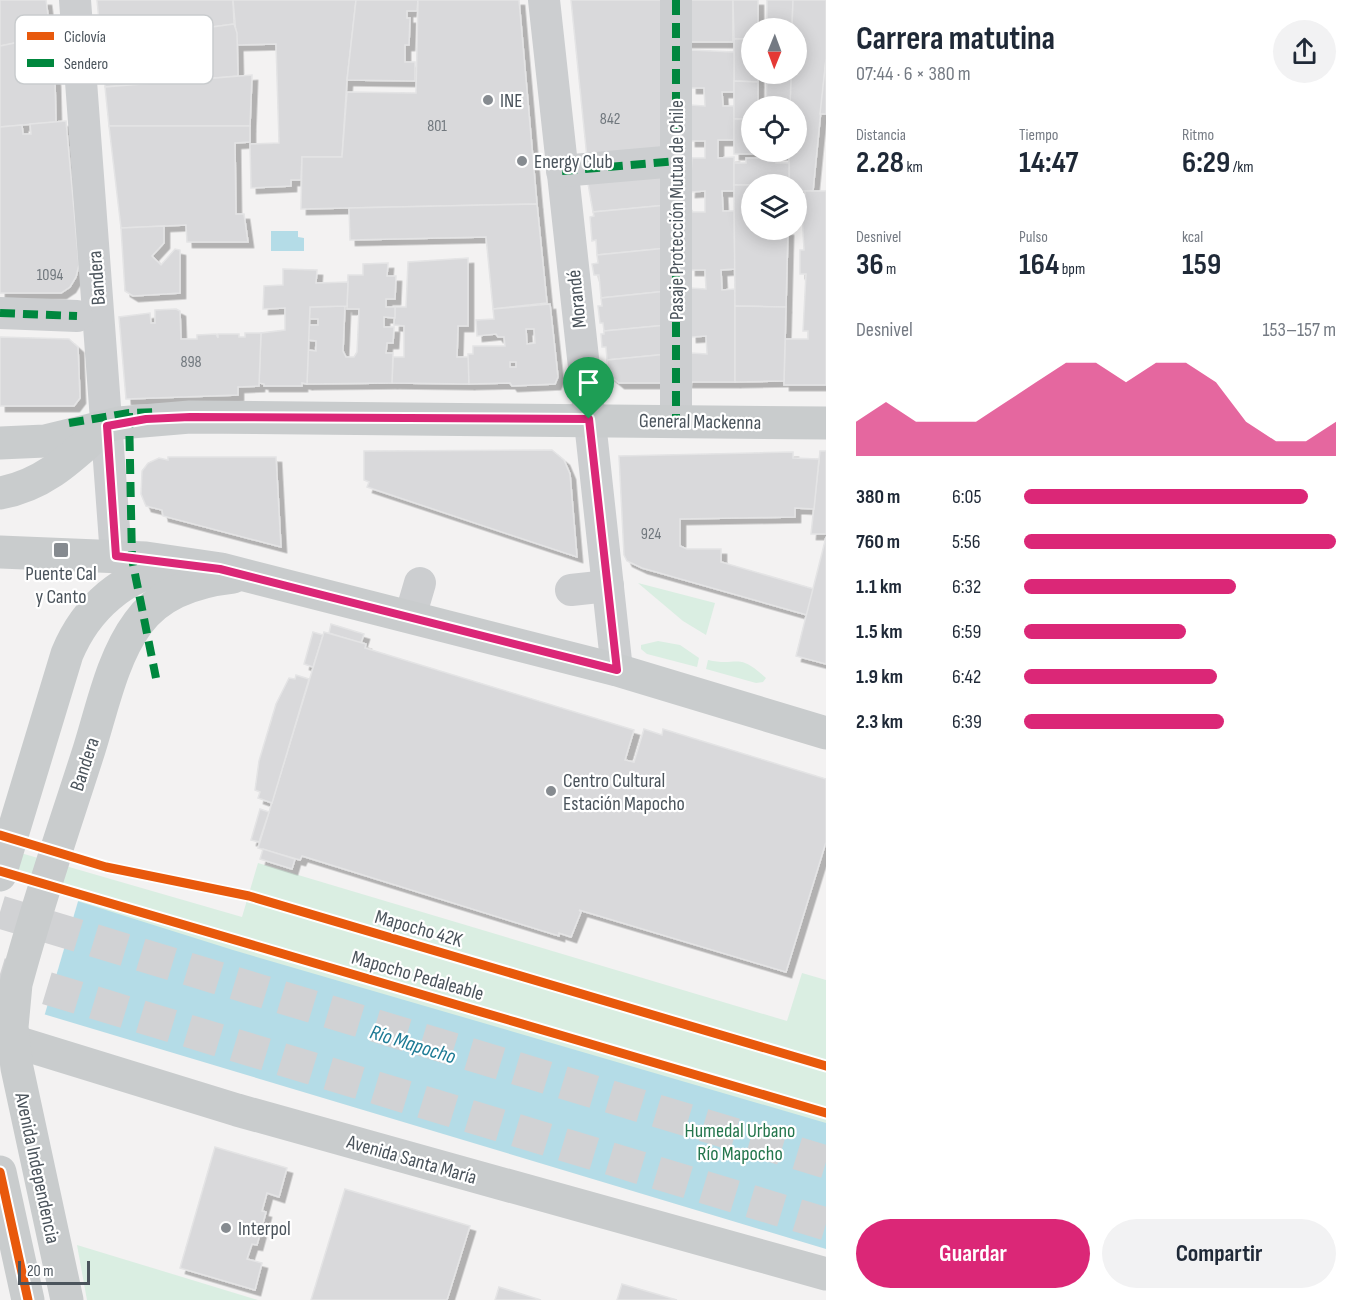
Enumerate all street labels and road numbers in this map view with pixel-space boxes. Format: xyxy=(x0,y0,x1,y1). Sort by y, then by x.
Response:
street label: Pasaje Protección Mutua de Chile xyxy=(665,100,689,320)
street label: Bandera xyxy=(83,250,111,306)
street label: Morandé xyxy=(562,269,592,329)
street label: General Mackenna xyxy=(639,409,761,435)
street label: Bandera xyxy=(65,735,105,794)
street label: Mapocho 42K xyxy=(372,905,465,953)
street label: Mapocho Pedaleable xyxy=(349,946,487,1006)
street label: Avenida Independencia xyxy=(9,1090,65,1246)
street label: Avenida Santa María xyxy=(343,1130,479,1190)

